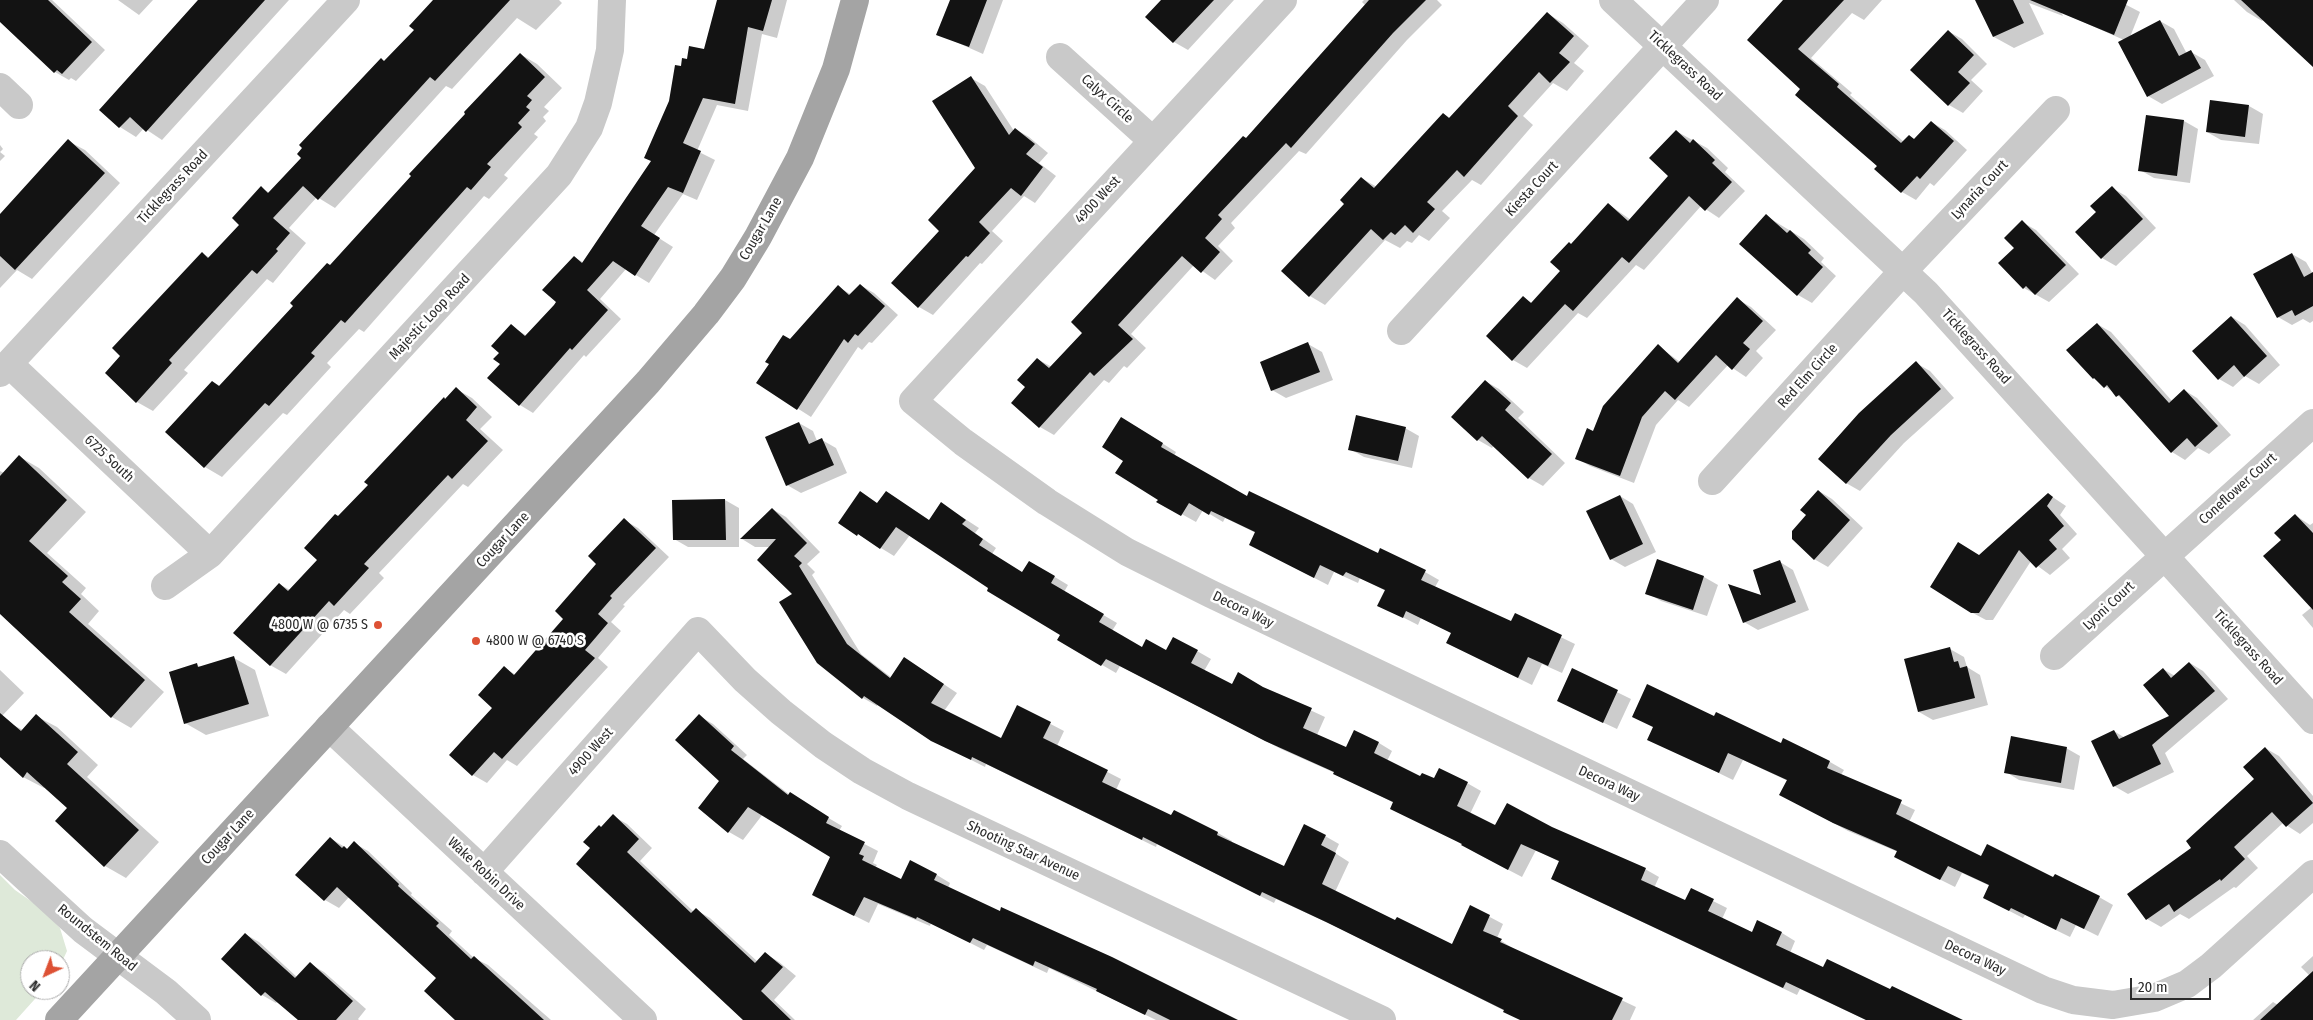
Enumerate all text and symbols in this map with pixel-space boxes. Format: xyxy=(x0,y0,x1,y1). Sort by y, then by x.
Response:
street label: Ticklegrass Road xyxy=(1645,27,1725,105)
street label: Calyx Circle xyxy=(1077,71,1137,127)
street label: Ticklegrass Road xyxy=(134,147,212,227)
street label: Lynaria Court xyxy=(1948,157,2012,223)
street label: Kiesta Court xyxy=(1502,158,1562,220)
street label: 4900 West xyxy=(1072,173,1124,227)
street label: Cougar Lane xyxy=(736,194,786,264)
street label: Majestic Loop Road xyxy=(386,271,474,363)
street label: Ticklegrass Road xyxy=(1938,306,2014,388)
street label: Red Elm Circle xyxy=(1775,340,1841,412)
street label: 6725 South xyxy=(81,432,137,486)
street label: Coneflower Court xyxy=(2196,450,2280,528)
street label: Cougar Lane xyxy=(473,509,533,571)
street label: Lyoni Court xyxy=(2080,578,2138,634)
street label: Decora Way xyxy=(1210,588,1276,632)
street label: Ticklegrass Road xyxy=(2210,607,2286,689)
place label: 4800 W @ 6735 S xyxy=(271,617,368,633)
marker: 4800 W @ 6735 S xyxy=(372,619,384,631)
place label: 4800 W @ 6740 S xyxy=(486,633,584,649)
marker: 4800 W @ 6740 S xyxy=(470,635,482,647)
street label: 4900 West xyxy=(565,724,617,780)
street label: Decora Way xyxy=(1576,763,1642,805)
street label: Cougar Lane xyxy=(198,806,258,868)
street label: Shooting Star Avenue xyxy=(964,817,1082,885)
street label: Wake Robin Drive xyxy=(444,834,528,914)
street label: Roundstem Road xyxy=(54,901,140,975)
street label: Decora Way xyxy=(1942,937,2008,979)
north arrow xyxy=(20,950,70,1000)
scale bar xyxy=(2133,968,2214,1000)
text: N xyxy=(26,977,44,995)
text: 20 m xyxy=(2138,978,2168,996)

